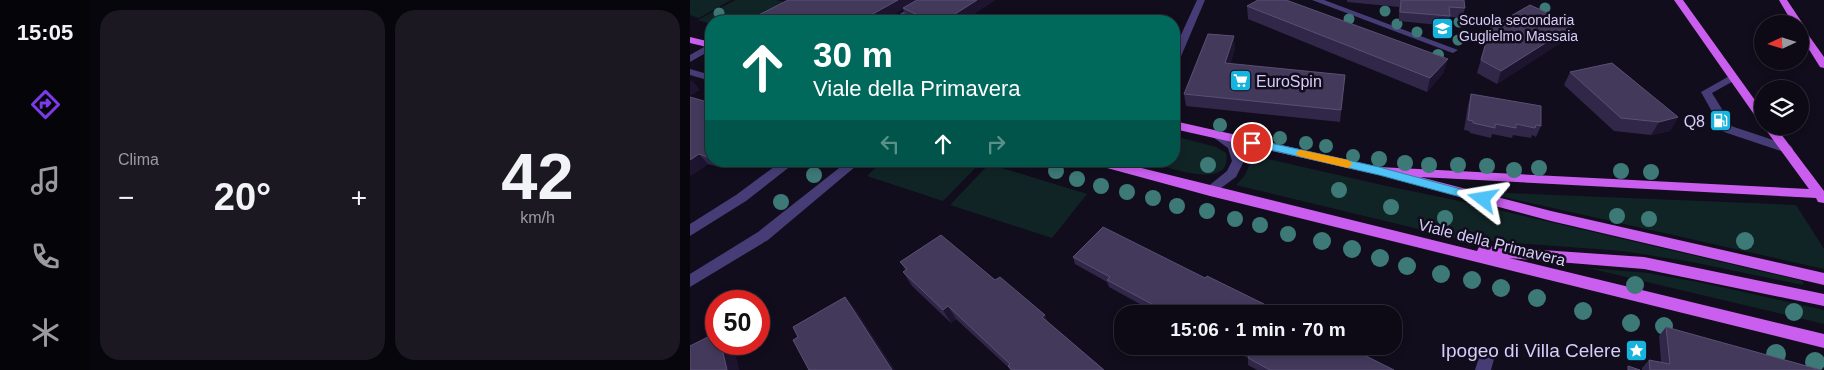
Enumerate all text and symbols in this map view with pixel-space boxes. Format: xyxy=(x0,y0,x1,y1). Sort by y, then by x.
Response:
place label: Scuola secondaria Guglielmo Massaia xyxy=(1459,12,1578,44)
north arrow xyxy=(1754,15,1809,70)
map controls xyxy=(1754,15,1809,135)
school or university icon: Scuola secondaria Guglielmo Massaia xyxy=(1431,16,1455,40)
text: 15:05 xyxy=(17,20,73,45)
icon: ahead xyxy=(730,35,795,100)
text: 30 m xyxy=(813,35,893,74)
supermarket icon: EuroSpin xyxy=(1228,69,1252,93)
place label: EuroSpin xyxy=(1256,73,1322,90)
text: Viale della Primavera xyxy=(813,76,1020,101)
button: layers xyxy=(1754,80,1809,135)
icon: directions xyxy=(28,87,63,122)
fuel station icon: Q8 xyxy=(1709,109,1733,133)
place label: Q8 xyxy=(1684,113,1705,130)
pin xyxy=(1231,122,1273,164)
icon: arrive xyxy=(1238,129,1266,157)
icon: left xyxy=(876,130,904,158)
icon: ahead xyxy=(929,130,957,158)
icon: right xyxy=(982,130,1010,158)
text: 42 xyxy=(501,140,574,213)
text: Clima xyxy=(118,151,159,168)
icon: music xyxy=(28,163,63,198)
position arrow xyxy=(1456,172,1508,224)
text: 20° xyxy=(214,176,271,218)
text: − xyxy=(118,182,134,213)
text: + xyxy=(351,182,367,213)
text: km/h xyxy=(520,209,555,226)
street label: Viale della Primavera xyxy=(1417,216,1567,269)
icon: phone xyxy=(28,239,63,274)
speed limit sign: 50 xyxy=(705,290,770,355)
icon: climate xyxy=(28,315,63,350)
text: 15:06 · 1 min · 70 m xyxy=(1170,319,1346,340)
place icon: Ipogeo di Villa Celere xyxy=(1625,338,1649,362)
place label: Ipogeo di Villa Celere xyxy=(1441,340,1621,361)

